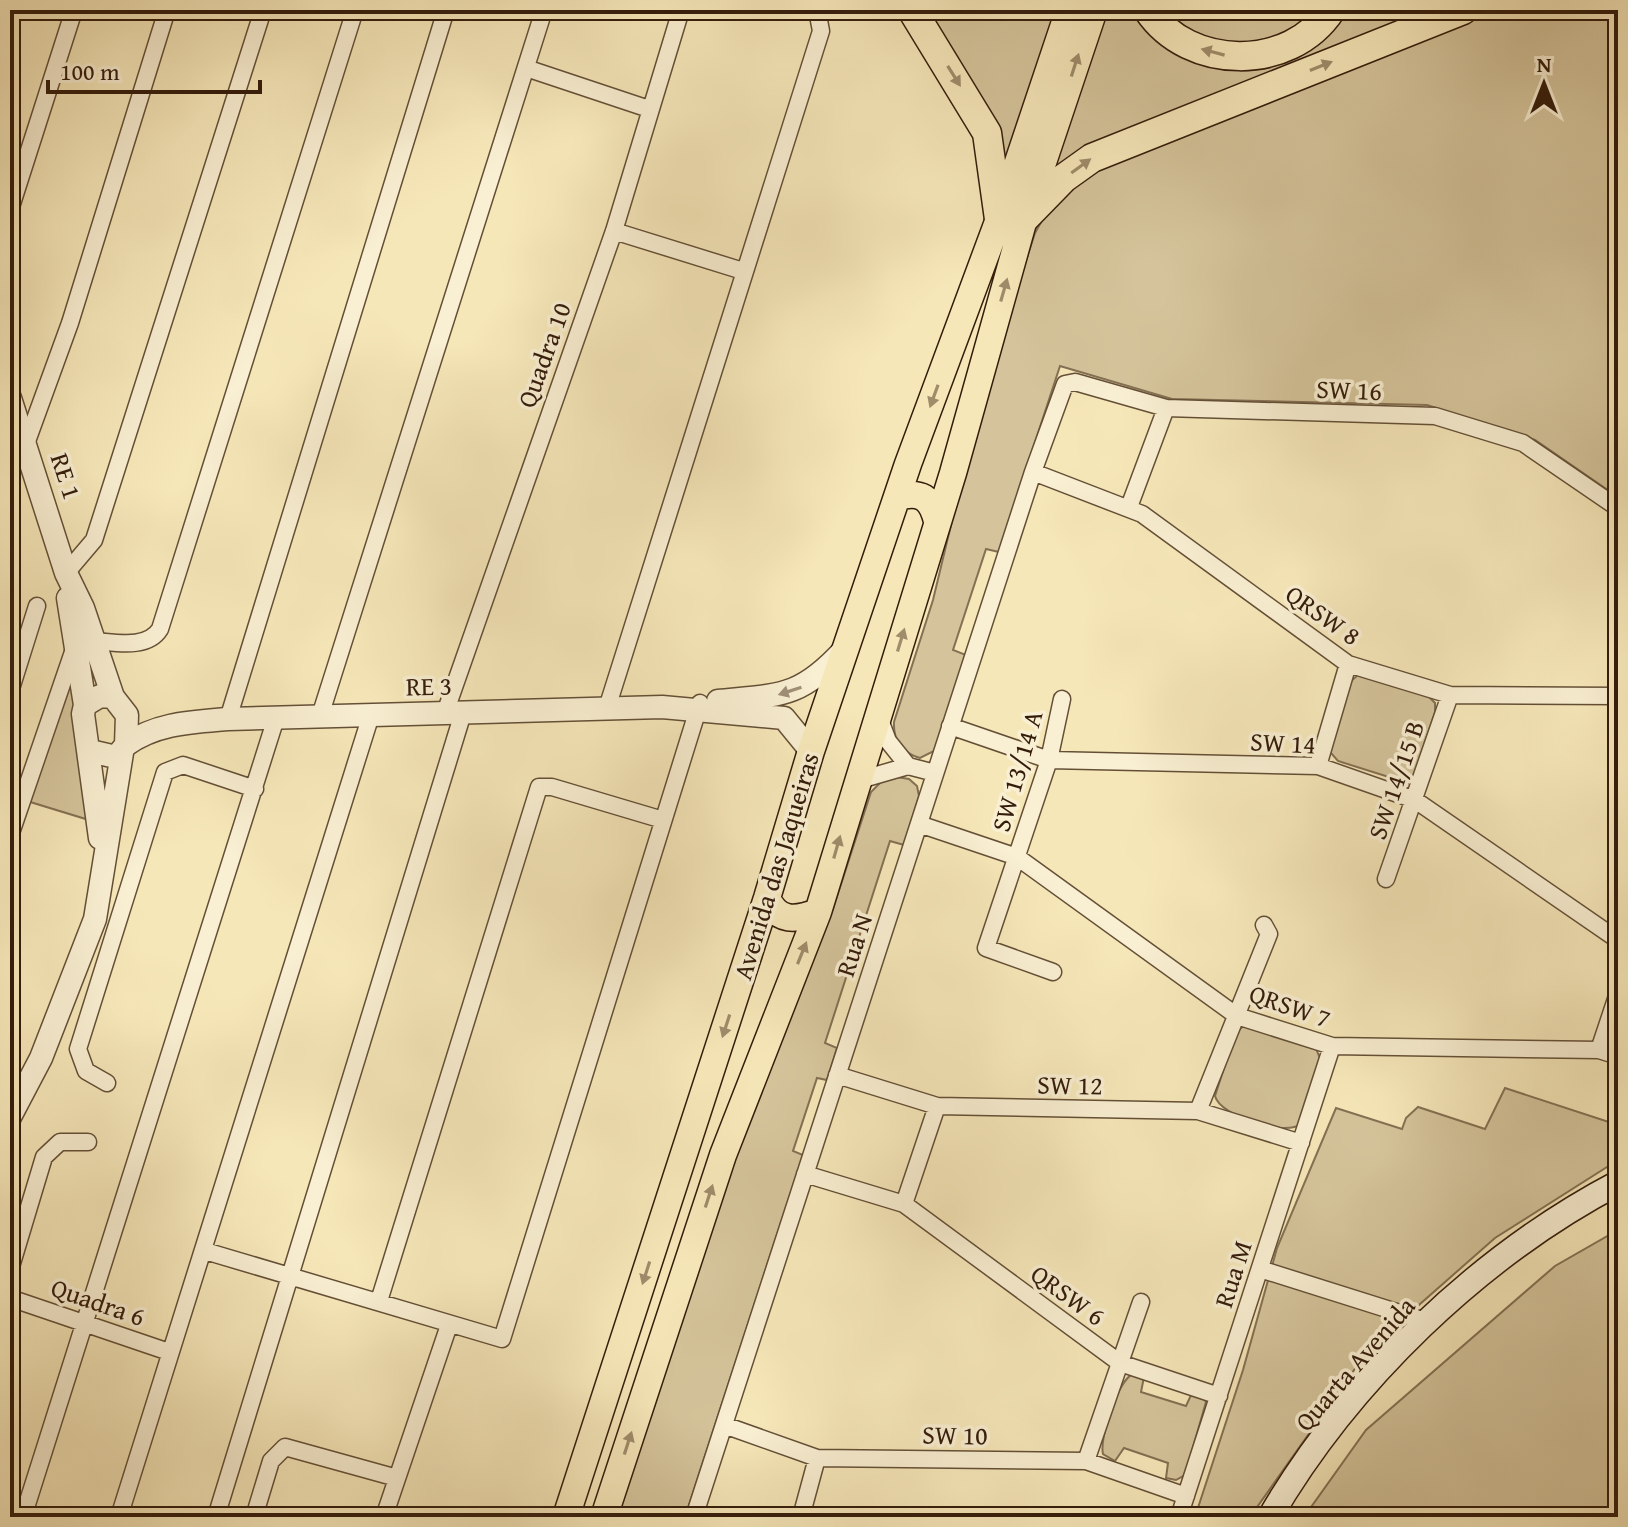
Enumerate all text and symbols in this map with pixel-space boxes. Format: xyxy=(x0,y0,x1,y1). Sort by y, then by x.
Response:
scale bar xyxy=(48,44,260,94)
north arrow xyxy=(1504,44,1584,124)
one-way arrow xyxy=(1201,46,1226,58)
text: N xyxy=(1537,48,1552,80)
one-way arrow xyxy=(1070,53,1082,77)
text: 100 m xyxy=(60,54,120,89)
one-way arrow xyxy=(1309,59,1333,72)
one-way arrow xyxy=(946,65,960,87)
one-way arrow xyxy=(1071,158,1091,174)
one-way arrow xyxy=(999,277,1011,302)
street label: Quadra 10 xyxy=(506,297,581,413)
street label: SW 16 xyxy=(1316,369,1382,410)
one-way arrow xyxy=(927,384,940,408)
street label: RE 1 xyxy=(41,448,92,504)
street label: QRSW 8 xyxy=(1278,575,1369,655)
one-way arrow xyxy=(895,627,908,651)
street label: RE 3 xyxy=(405,666,453,705)
one-way arrow xyxy=(778,685,802,697)
street label: SW 13/14 A xyxy=(981,706,1052,836)
street label: SW 14/15 B xyxy=(1357,715,1434,844)
street label: SW 14 xyxy=(1249,721,1317,764)
street label: Avenida das Jaqueiras xyxy=(722,747,829,984)
one-way arrow xyxy=(831,834,844,858)
street label: Rua N xyxy=(825,908,882,981)
one-way arrow xyxy=(795,941,808,965)
street label: QRSW 7 xyxy=(1244,973,1336,1038)
one-way arrow xyxy=(719,1014,732,1038)
street label: SW 12 xyxy=(1037,1064,1103,1105)
one-way arrow xyxy=(704,1184,716,1208)
street label: Rua M xyxy=(1203,1235,1262,1312)
street label: QRSW 6 xyxy=(1023,1254,1114,1335)
one-way arrow xyxy=(640,1262,652,1286)
street label: Quadra 6 xyxy=(46,1267,150,1336)
street label: Quarta Avenida xyxy=(1285,1287,1425,1440)
street label: SW 10 xyxy=(922,1414,988,1455)
one-way arrow xyxy=(623,1431,635,1455)

